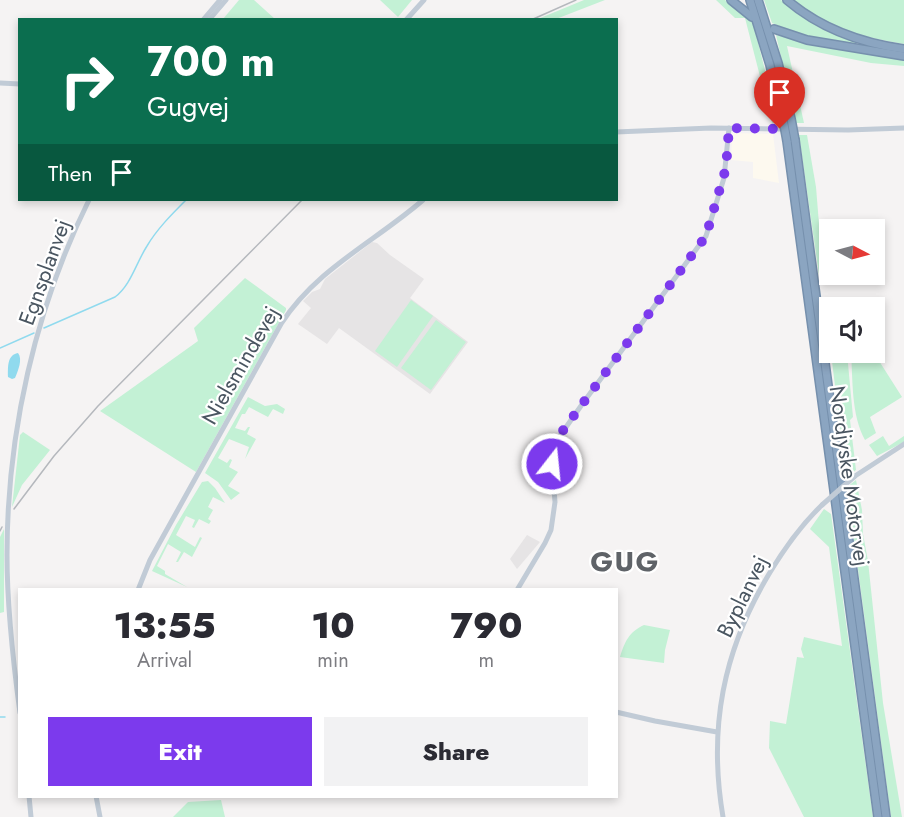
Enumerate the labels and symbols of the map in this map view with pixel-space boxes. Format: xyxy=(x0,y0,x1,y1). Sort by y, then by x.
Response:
pin xyxy=(754,67,805,129)
street label: Egnsplanvej xyxy=(10,214,78,330)
north arrow xyxy=(819,219,885,285)
street label: Nielsmindevej xyxy=(193,300,287,430)
street label: Nordjyske Motorvej xyxy=(821,384,879,568)
position arrow xyxy=(520,432,584,496)
district label: GUG xyxy=(590,541,660,582)
street label: Byplanvej xyxy=(708,550,776,642)

